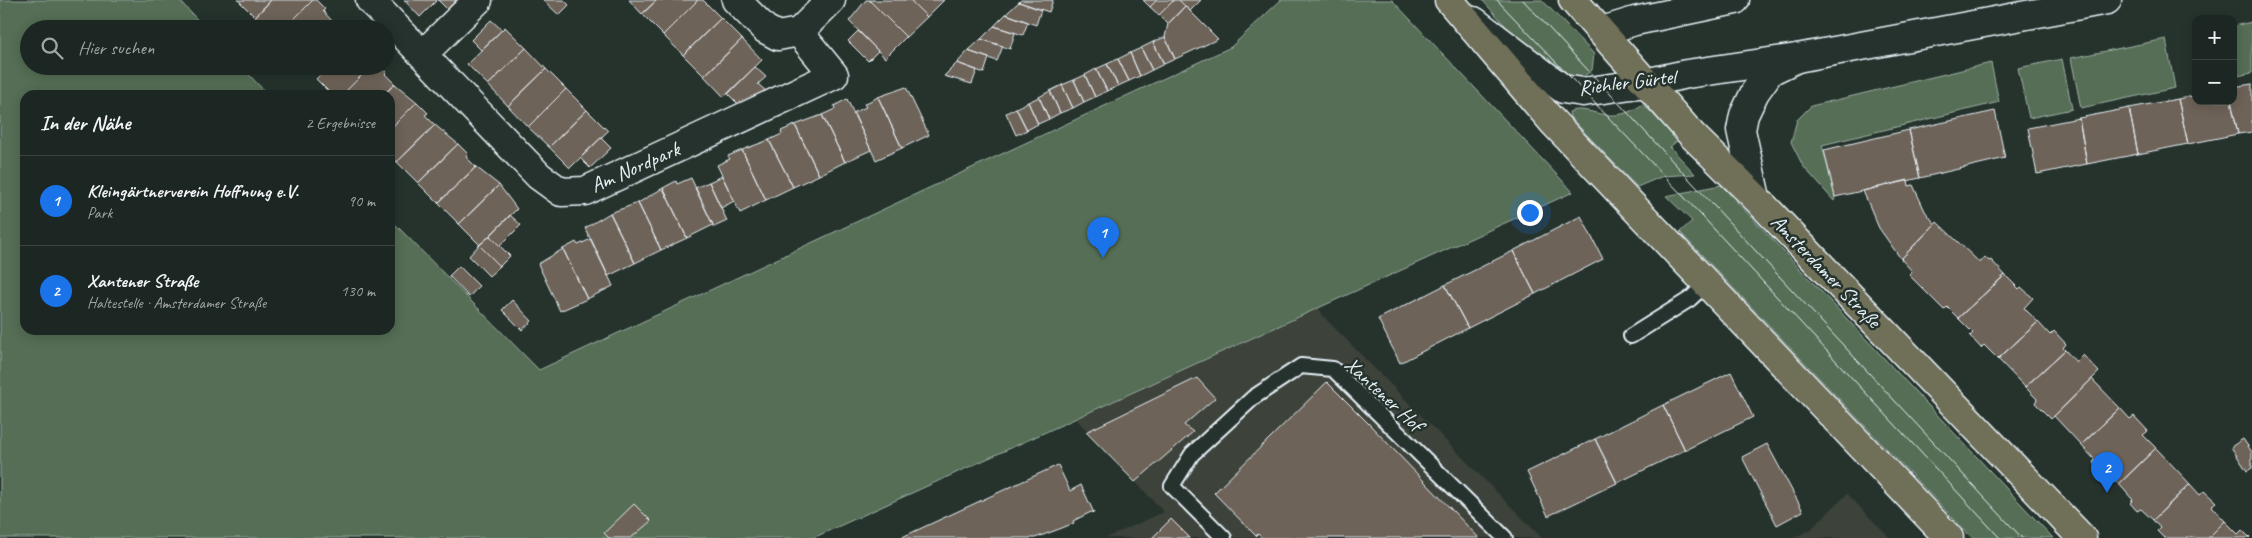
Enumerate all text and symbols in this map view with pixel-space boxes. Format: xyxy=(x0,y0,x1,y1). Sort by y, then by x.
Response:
map controls xyxy=(2192,15,2237,105)
button: + xyxy=(2192,15,2237,60)
search box xyxy=(20,20,395,75)
icon: search xyxy=(38,34,66,62)
text: Hier suchen xyxy=(78,36,154,60)
button: − xyxy=(2192,60,2237,105)
street label: Riehler Gürtel xyxy=(1577,63,1680,101)
text: In der Nähe xyxy=(40,110,130,136)
text: 2 Ergebnisse xyxy=(306,113,375,133)
street label: Am Nordpark xyxy=(586,135,685,198)
text: Kleingärtnerverein Hoffnung e.V. xyxy=(87,179,299,203)
text: 1 xyxy=(52,191,60,211)
text: 90 m xyxy=(348,191,375,211)
your location xyxy=(1517,200,1543,226)
text: Park xyxy=(87,203,112,223)
street label: Amsterdamer Straße xyxy=(1765,209,1888,335)
pin: 1 xyxy=(1087,217,1119,258)
text: Xantener Straße xyxy=(87,269,198,293)
text: 2 xyxy=(52,281,60,301)
text: 130 m xyxy=(341,281,375,301)
text: Haltestelle · Amsterdamer Straße xyxy=(87,293,266,313)
street label: Xantener Hof xyxy=(1339,351,1431,439)
pin: 2 xyxy=(2091,452,2123,493)

